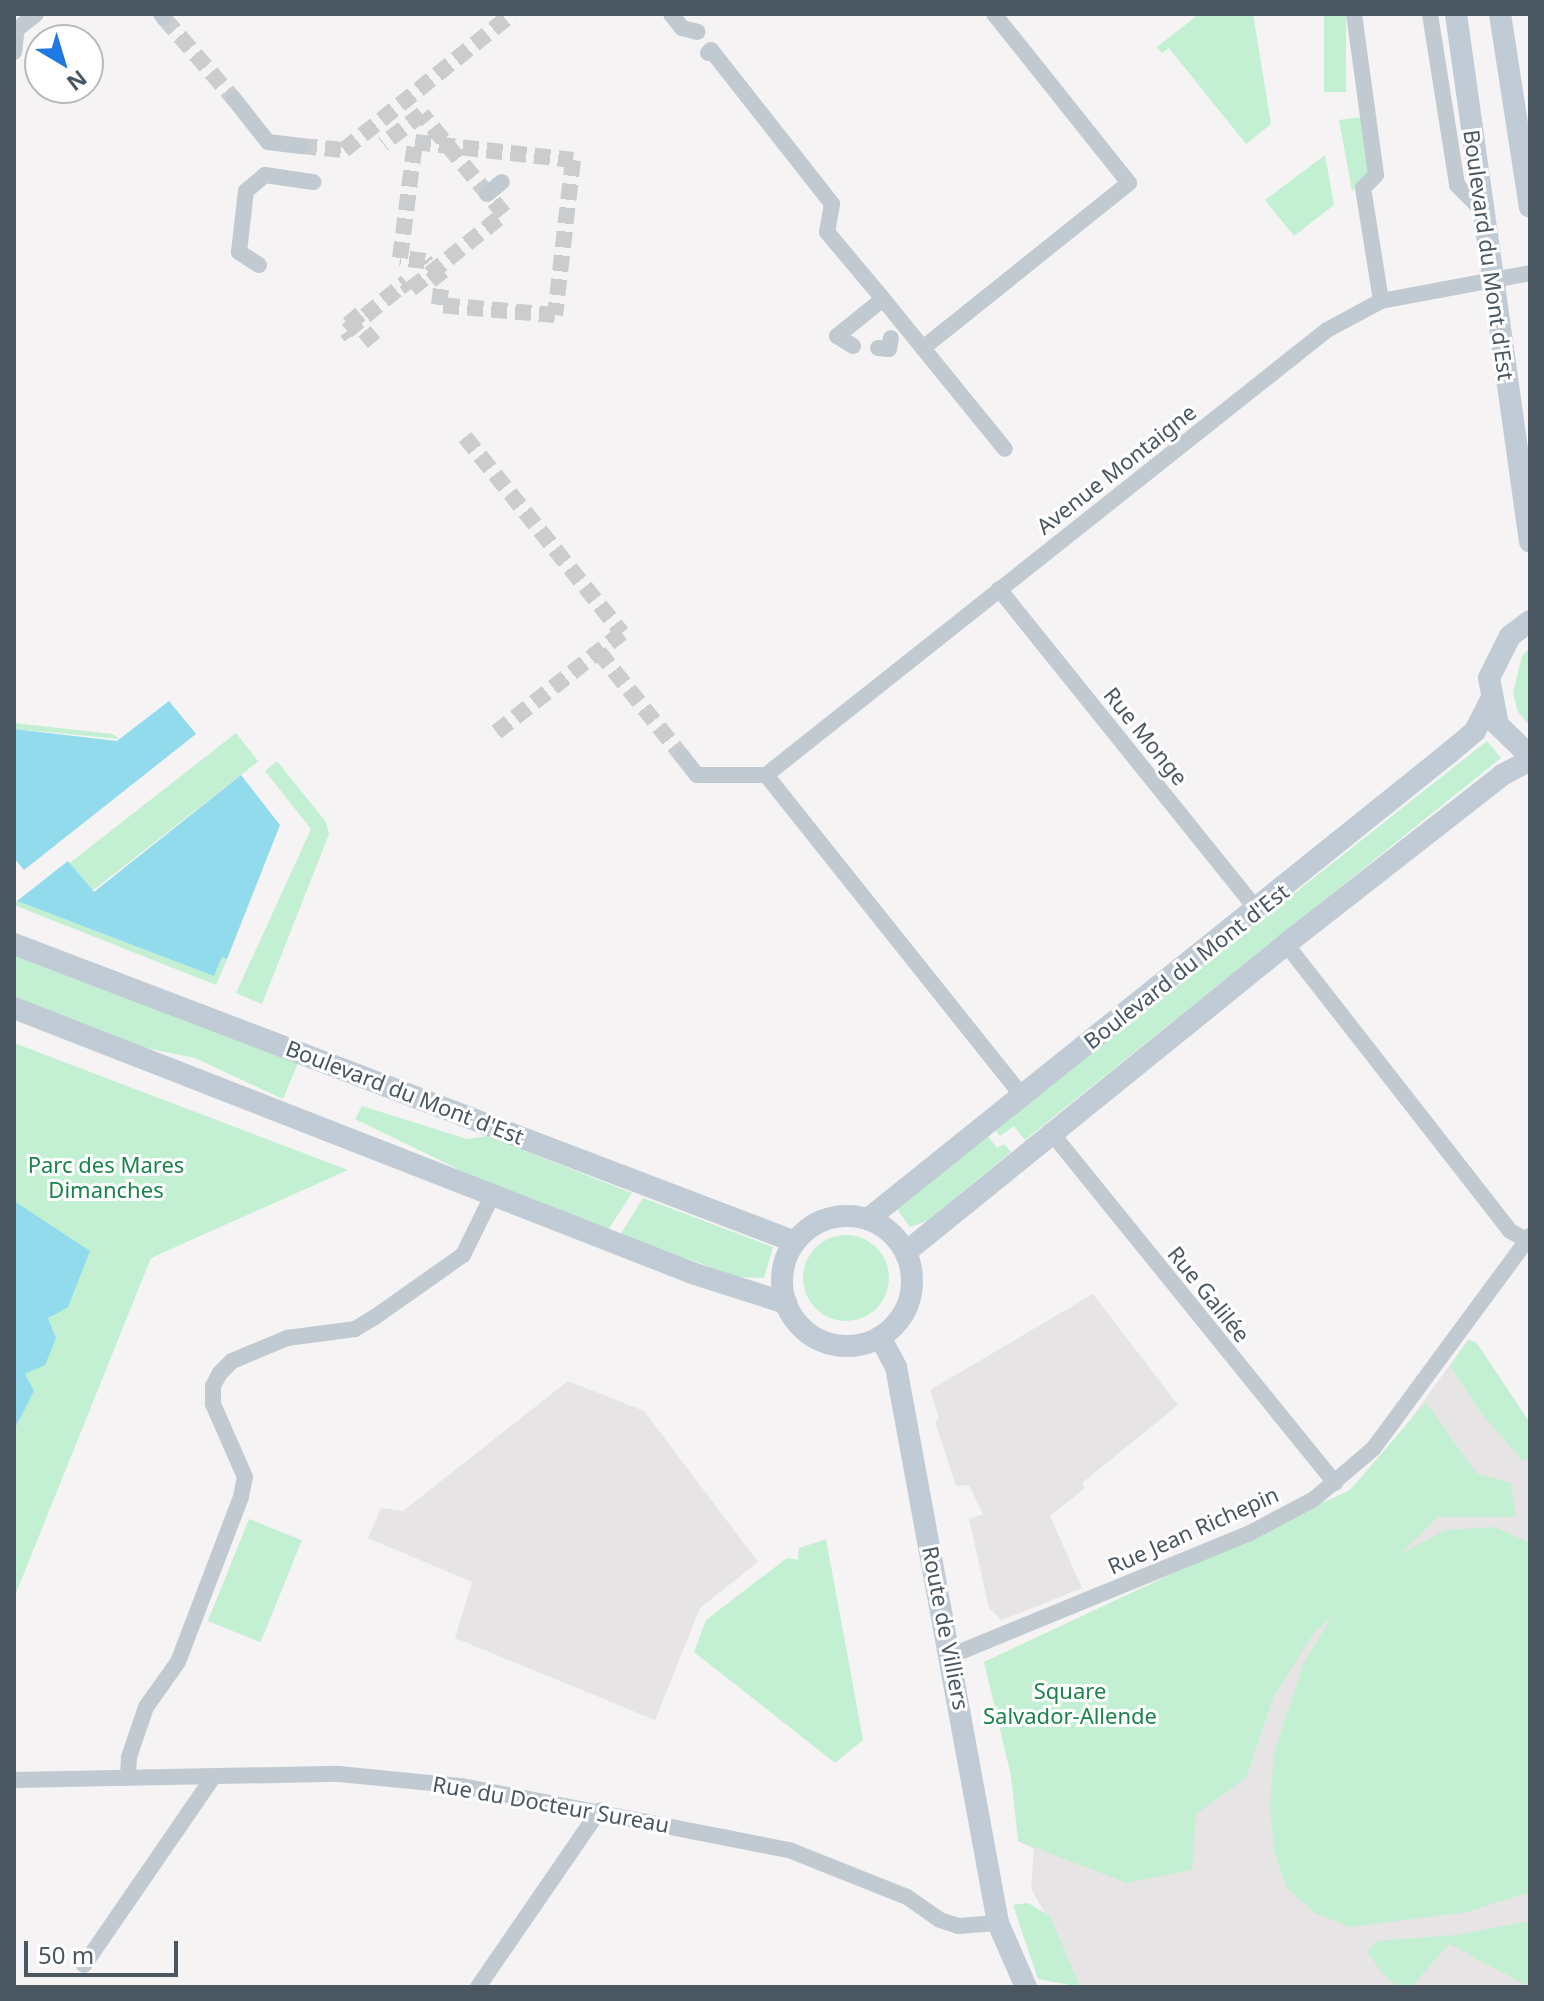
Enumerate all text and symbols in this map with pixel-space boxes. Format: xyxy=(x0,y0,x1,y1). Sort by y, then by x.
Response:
north arrow xyxy=(24,24,104,104)
text: N xyxy=(61,64,94,99)
street label: Boulevard du Mont d'Est xyxy=(1458,128,1520,382)
street label: Avenue Montaigne xyxy=(1031,398,1201,540)
street label: Rue Monge xyxy=(1099,682,1193,790)
street label: Boulevard du Mont d'Est xyxy=(1078,878,1294,1054)
street label: Boulevard du Mont d'Est xyxy=(282,1034,528,1150)
park label: Parc des Mares Dimanches xyxy=(28,1151,184,1202)
street label: Rue Galilée xyxy=(1162,1241,1256,1347)
street label: Rue Jean Richepin xyxy=(1103,1480,1283,1580)
street label: Route de Villiers xyxy=(917,1544,975,1712)
park label: Square Salvador-Allende xyxy=(983,1677,1157,1728)
street label: Rue du Docteur Sureau xyxy=(431,1770,671,1838)
scale bar xyxy=(28,1925,182,1975)
text: 50 m xyxy=(38,1938,94,1971)

